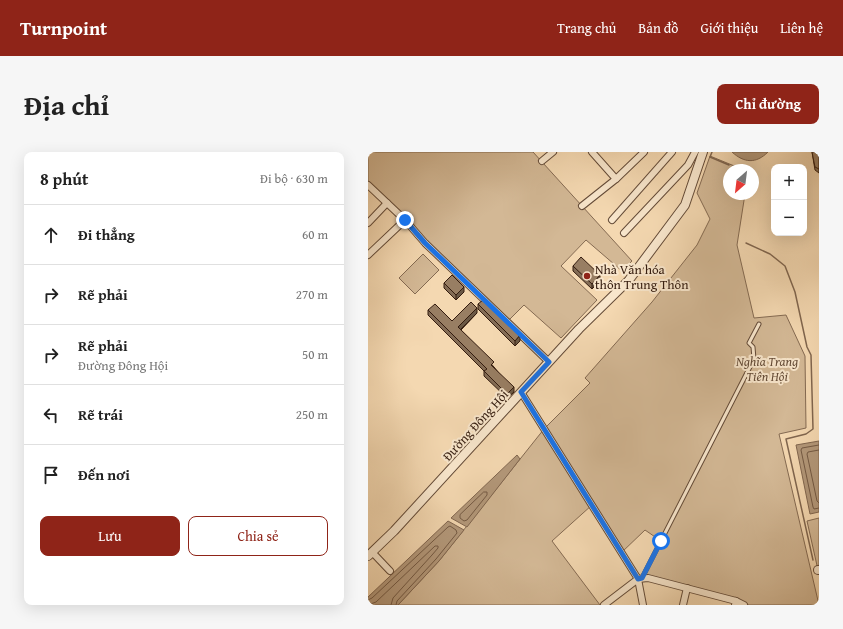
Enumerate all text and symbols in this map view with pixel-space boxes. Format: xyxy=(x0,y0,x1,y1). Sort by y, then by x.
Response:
text: Turnpoint xyxy=(20,14,107,42)
text: Trang chủ xyxy=(557,18,616,38)
text: Bản đồ xyxy=(638,18,678,38)
text: Giới thiệu xyxy=(700,18,758,38)
text: Liên hệ xyxy=(780,18,823,38)
text: Địa chỉ xyxy=(24,84,109,125)
button: Chỉ đường xyxy=(717,84,819,124)
north arrow xyxy=(723,164,759,200)
map controls xyxy=(771,164,807,236)
button: + xyxy=(771,164,807,200)
text: 8 phút xyxy=(40,166,88,191)
text: Đi bộ · 630 m xyxy=(260,169,328,188)
button: − xyxy=(771,200,807,236)
route end xyxy=(396,211,414,229)
icon: ahead xyxy=(40,224,62,246)
text: Đi thẳng xyxy=(78,224,135,245)
text: 60 m xyxy=(302,225,328,244)
place label: Nhà Văn hóa thôn Trung Thôn xyxy=(595,260,689,294)
marker: Nhà Văn hóa thôn Trung Thôn xyxy=(582,271,592,281)
icon: right xyxy=(40,284,62,306)
text: Rẽ phải xyxy=(78,284,128,305)
text: 270 m xyxy=(296,285,328,304)
text: Rẽ phải xyxy=(78,335,128,356)
icon: right xyxy=(40,344,62,366)
text: 50 m xyxy=(302,345,328,364)
park label: Nghĩa Trang Tiên Hội xyxy=(736,352,798,386)
text: Đường Đông Hội xyxy=(78,356,168,375)
street label: Đường Đông Hội xyxy=(438,385,513,465)
icon: left xyxy=(40,404,62,426)
text: Rẽ trái xyxy=(78,404,123,425)
text: 250 m xyxy=(296,405,328,424)
icon: arrive xyxy=(40,464,62,486)
text: Đến nơi xyxy=(78,464,130,485)
button: Lưu xyxy=(40,516,180,556)
button: Chia sẻ xyxy=(188,516,328,556)
route start xyxy=(652,532,670,550)

